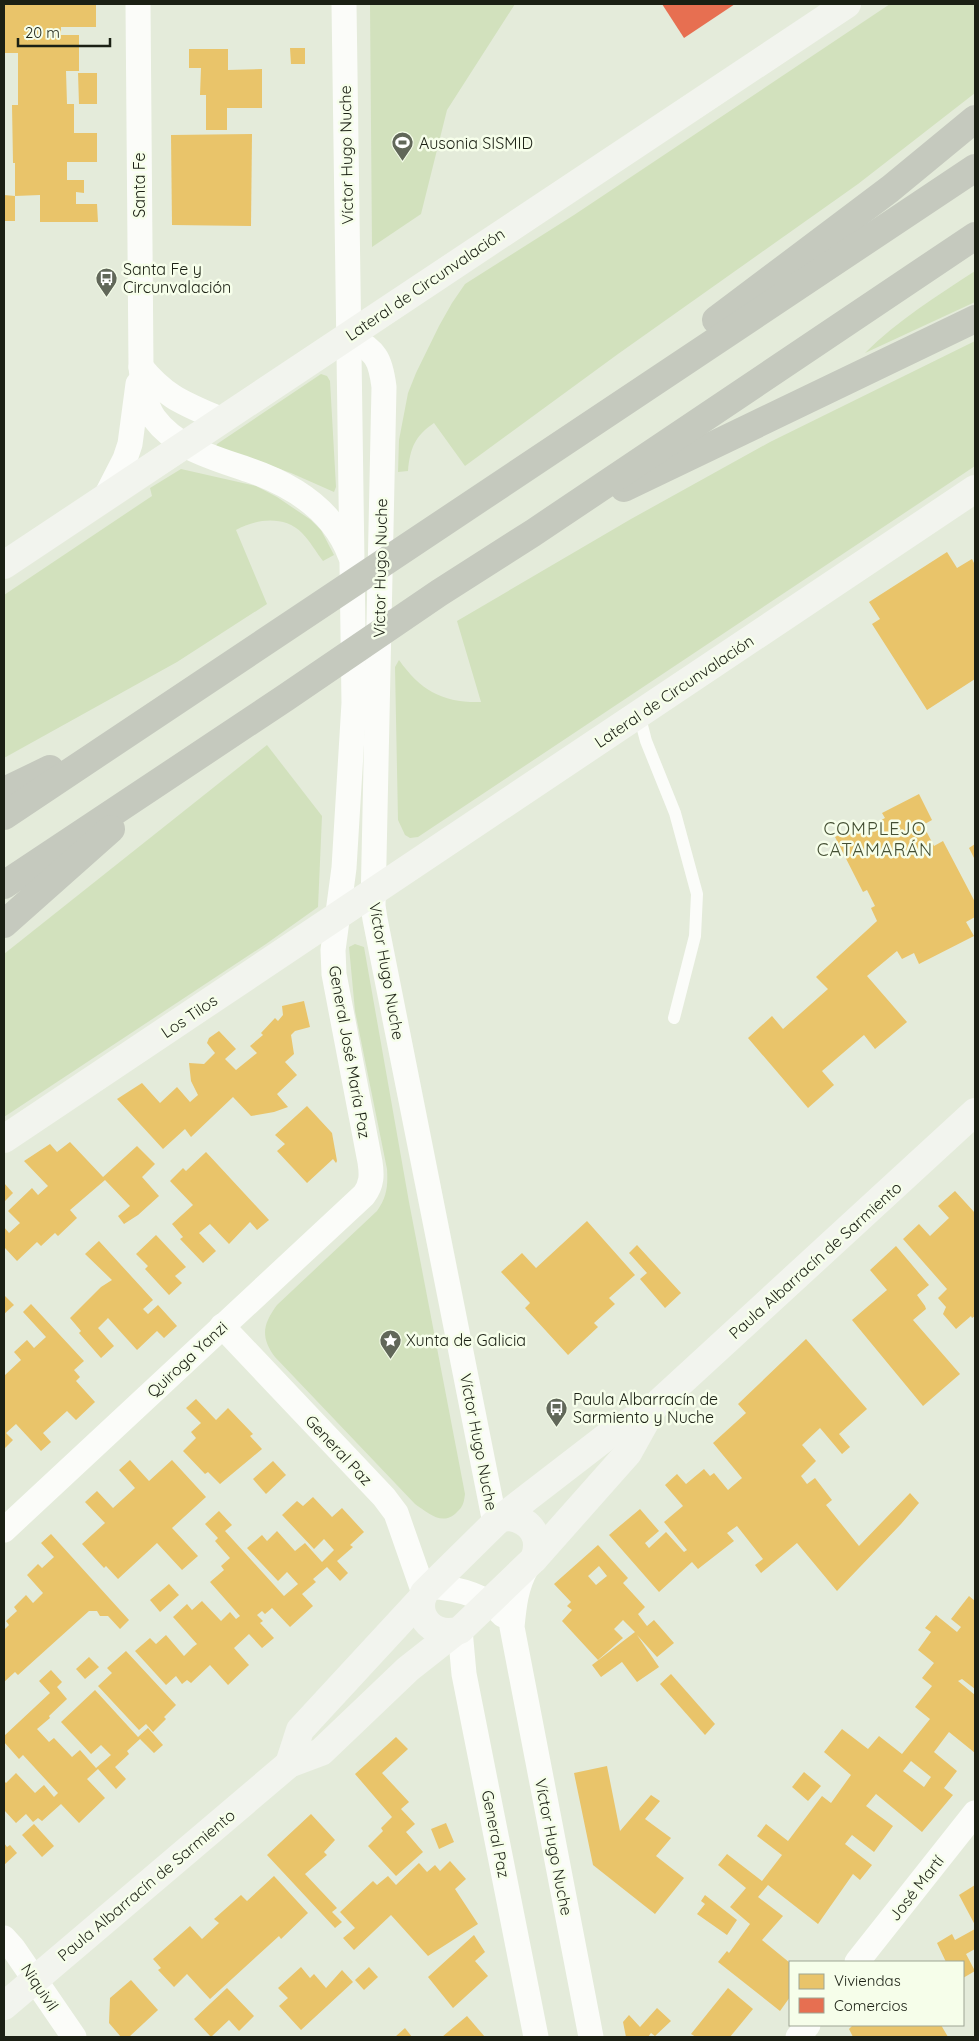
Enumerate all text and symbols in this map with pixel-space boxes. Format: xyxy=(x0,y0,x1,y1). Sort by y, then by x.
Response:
scale bar xyxy=(18,15,110,47)
text: 20 m xyxy=(25,23,60,42)
street label: Víctor Hugo Nuche xyxy=(335,85,357,225)
sports icon: Ausonia SISMID xyxy=(391,131,415,162)
place label: Ausonia SISMID xyxy=(419,133,533,153)
street label: Santa Fe xyxy=(129,152,149,218)
street label: Lateral de Circunvalación xyxy=(342,223,508,345)
place label: Santa Fe y Circunvalación xyxy=(123,259,231,297)
bus stop icon: Santa Fe y Circunvalación xyxy=(95,266,119,297)
street label: Víctor Hugo Nuche xyxy=(369,498,391,638)
street label: Lateral de Circunvalación xyxy=(591,630,757,752)
district label: COMPLEJO CATAMARÁN xyxy=(817,817,933,861)
street label: Víctor Hugo Nuche xyxy=(365,901,409,1041)
street label: General José María Paz xyxy=(325,964,375,1140)
street label: Los Tilos xyxy=(157,990,221,1042)
street label: Paula Albarracín de Sarmiento xyxy=(724,1177,906,1343)
street label: Quiroga Yanzi xyxy=(143,1317,231,1401)
place icon: Xunta de Galicia xyxy=(378,1328,402,1359)
place label: Xunta de Galicia xyxy=(406,1330,526,1350)
street label: Víctor Hugo Nuche xyxy=(456,1372,502,1512)
place label: Paula Albarracín de Sarmiento y Nuche xyxy=(573,1389,718,1427)
bus stop icon: Paula Albarracín de Sarmiento y Nuche xyxy=(545,1396,569,1427)
street label: General Paz xyxy=(301,1411,377,1489)
street label: Víctor Hugo Nuche xyxy=(531,1777,577,1917)
street label: General Paz xyxy=(478,1788,514,1880)
street label: Paula Albarracín de Sarmiento xyxy=(53,1805,239,1965)
street label: José Martí xyxy=(884,1851,948,1925)
street label: Niquivil xyxy=(17,1959,63,2015)
legend xyxy=(789,1961,964,2026)
text: Viviendas xyxy=(834,1971,901,1990)
text: Comercios xyxy=(834,1996,908,2015)

